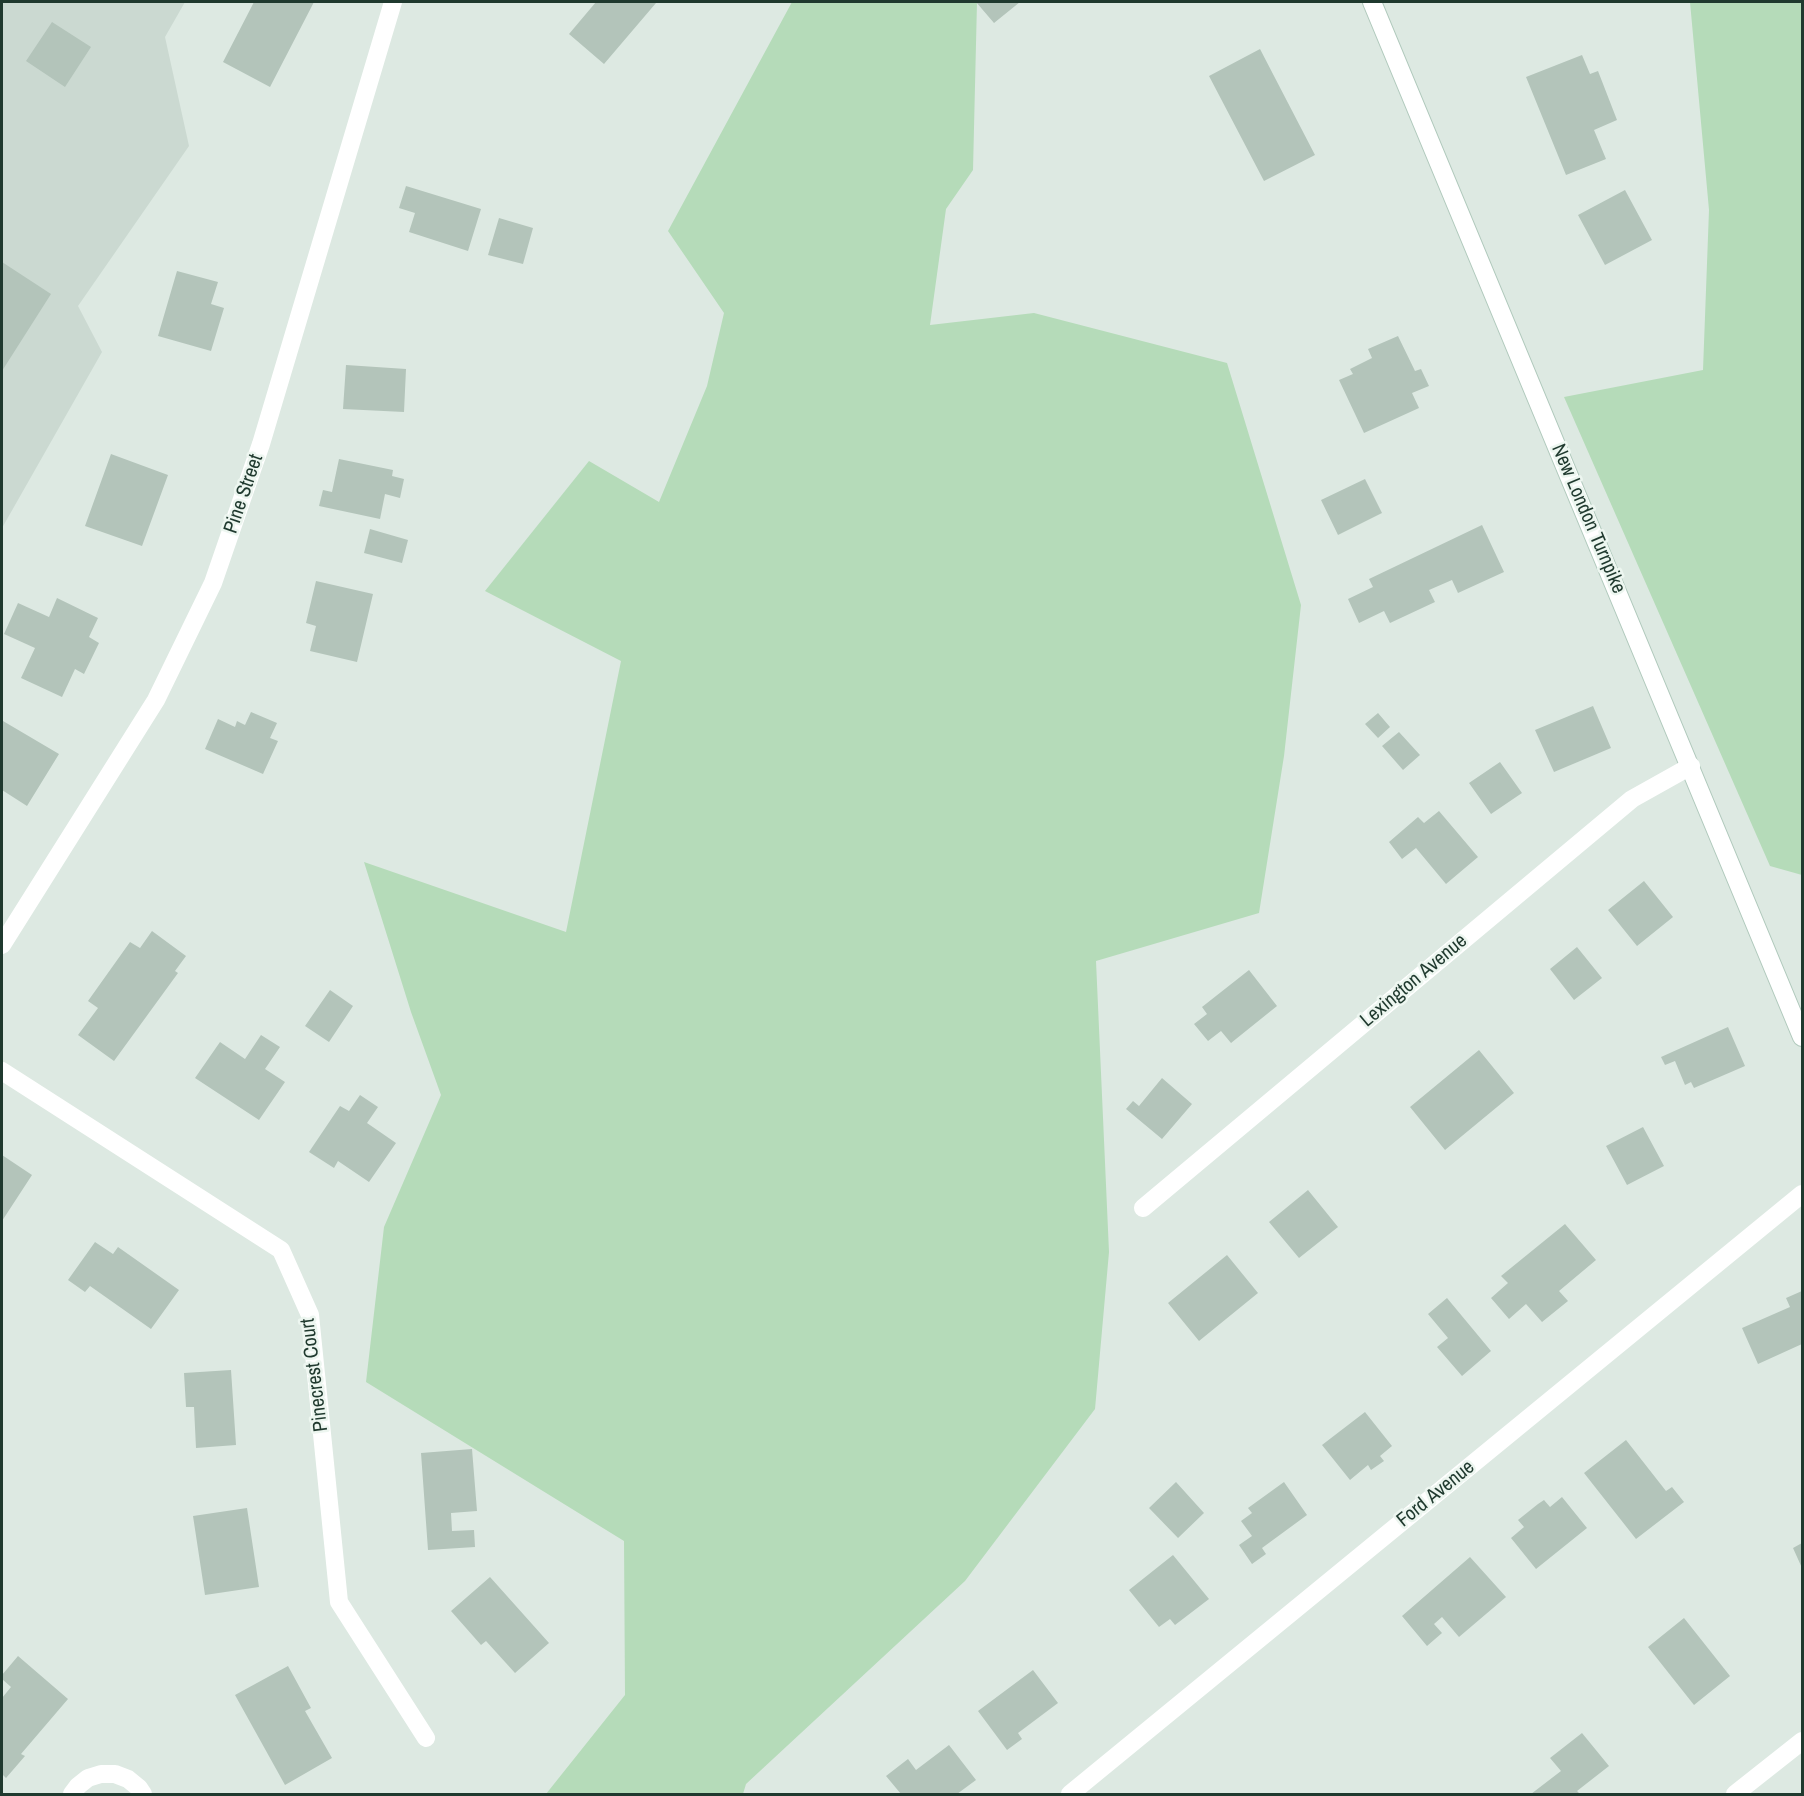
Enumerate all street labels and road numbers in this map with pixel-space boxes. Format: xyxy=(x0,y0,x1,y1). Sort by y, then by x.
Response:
street label: New London Turnpike xyxy=(1546,441,1630,597)
street label: Pine Street xyxy=(219,451,269,537)
street label: Lexington Avenue xyxy=(1356,929,1472,1033)
street label: Pinecrest Court xyxy=(296,1317,334,1433)
street label: Ford Avenue xyxy=(1392,1455,1480,1533)

